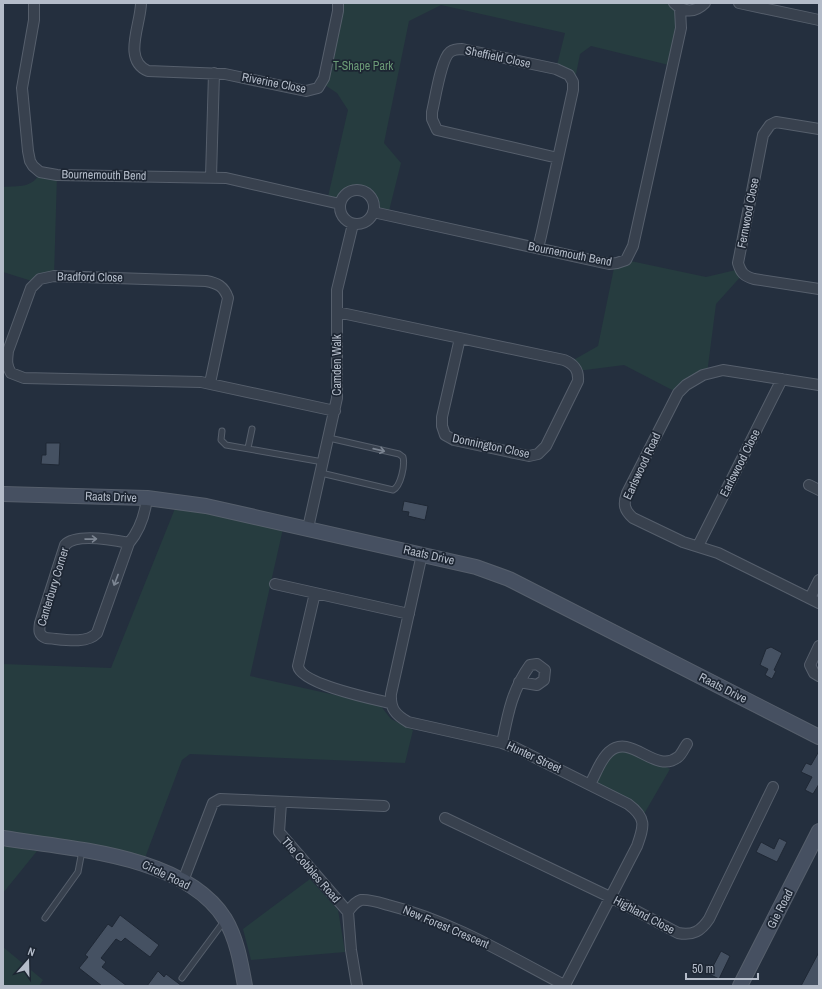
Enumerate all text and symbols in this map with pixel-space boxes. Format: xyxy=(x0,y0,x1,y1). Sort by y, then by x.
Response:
street label: Sheffield Close xyxy=(464,42,532,72)
park label: T-Shape Park xyxy=(333,58,393,74)
street label: Riverine Close xyxy=(241,69,307,97)
street label: Bournemouth Bend xyxy=(61,166,147,184)
street label: Fernwood Close xyxy=(733,177,763,249)
street label: Bournemouth Bend xyxy=(527,238,613,270)
street label: Bradford Close xyxy=(57,268,123,286)
street label: Camden Walk xyxy=(329,334,345,396)
street label: Earlswood Close xyxy=(716,426,764,500)
street label: Donnington Close xyxy=(451,430,531,462)
street label: Earlswood Road xyxy=(619,430,665,502)
one-way arrow xyxy=(372,446,385,454)
street label: Raats Drive xyxy=(85,488,137,506)
one-way arrow xyxy=(84,535,97,543)
street label: Raats Drive xyxy=(402,541,456,569)
street label: Canterbury Corner xyxy=(33,545,73,628)
one-way arrow xyxy=(111,573,119,585)
street label: Raats Drive xyxy=(696,669,750,707)
street label: Hunter Street xyxy=(504,737,564,777)
street label: The Cobbles Road xyxy=(278,834,344,906)
street label: Circle Road xyxy=(139,856,193,894)
street label: Gie Road xyxy=(763,887,797,931)
street label: Highland Close xyxy=(611,892,677,938)
street label: New Forest Crescent xyxy=(401,902,492,952)
north arrow xyxy=(8,941,48,981)
text: N xyxy=(26,944,37,959)
scale bar xyxy=(686,955,758,981)
text: 50 m xyxy=(692,961,714,977)

